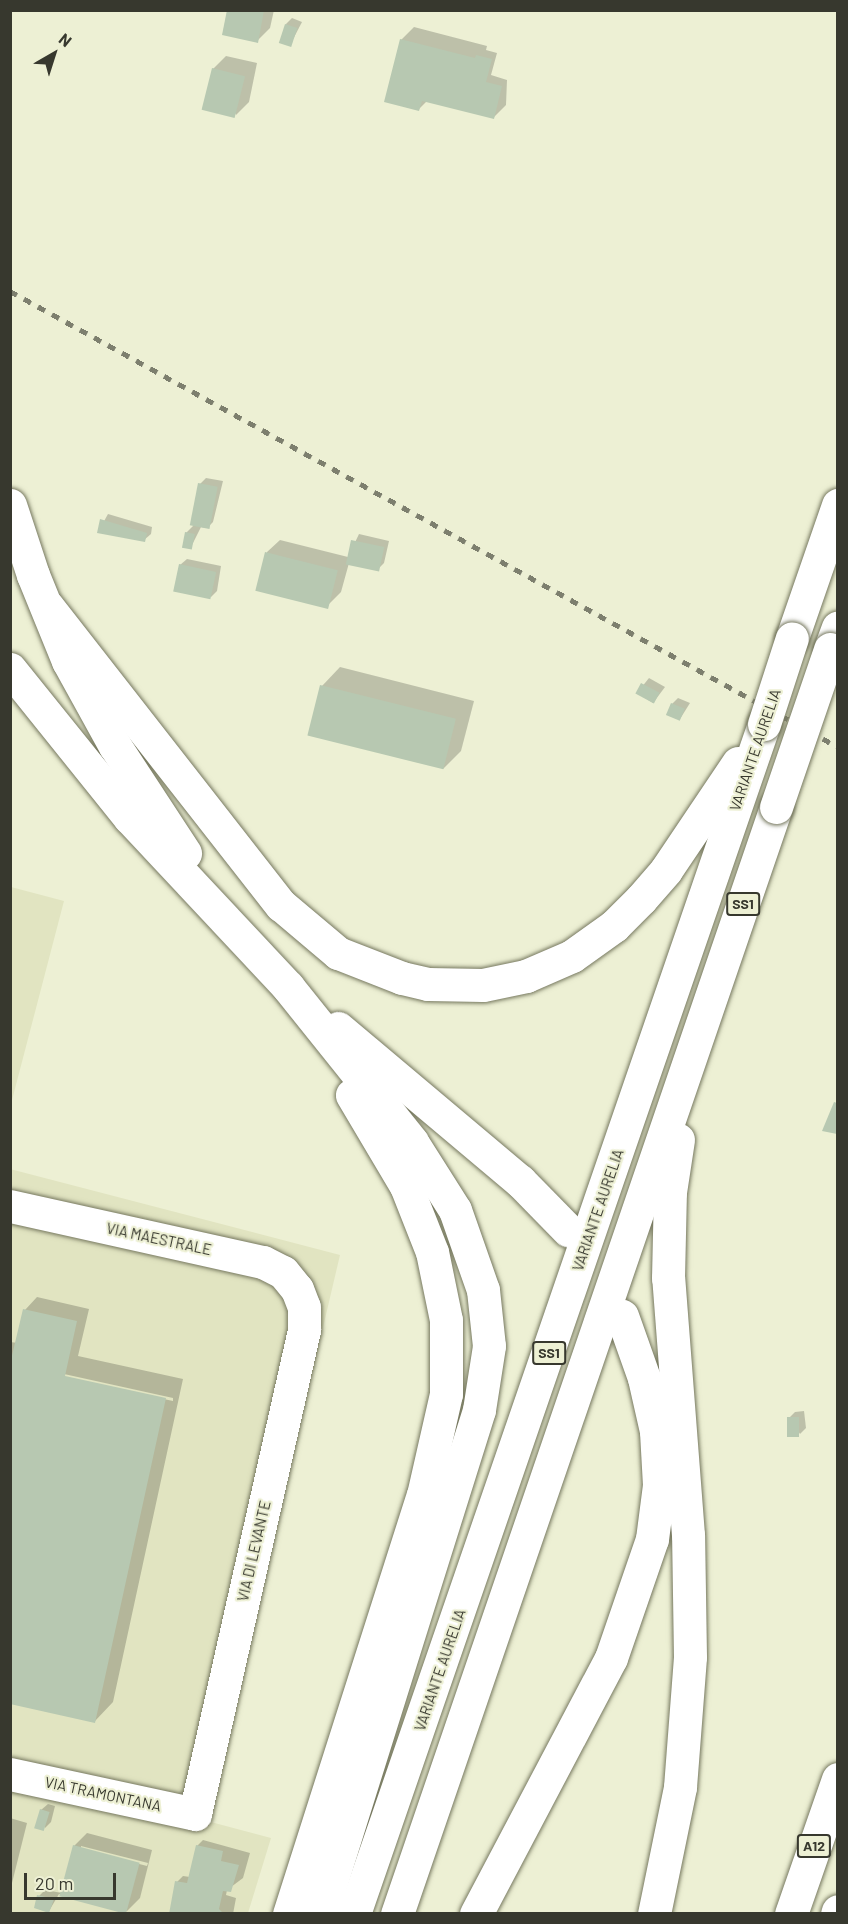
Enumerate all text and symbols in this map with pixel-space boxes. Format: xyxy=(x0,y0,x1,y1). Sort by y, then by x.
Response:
north arrow xyxy=(24,24,84,84)
text: N xyxy=(56,29,76,50)
street label: VARIANTE AURELIA xyxy=(726,687,784,813)
road number: SS1 xyxy=(725,893,761,915)
street label: VARIANTE AURELIA xyxy=(569,1147,627,1273)
street label: VIA MAESTRALE xyxy=(105,1219,213,1259)
road number: SS1 xyxy=(531,1342,567,1364)
street label: VIA DI LEVANTE xyxy=(234,1499,274,1603)
street label: VARIANTE AURELIA xyxy=(411,1607,469,1733)
street label: VIA TRAMONTANA xyxy=(43,1773,163,1815)
road number: A12 xyxy=(796,1835,832,1857)
scale bar xyxy=(27,1861,118,1899)
text: 20 m xyxy=(35,1872,73,1894)

